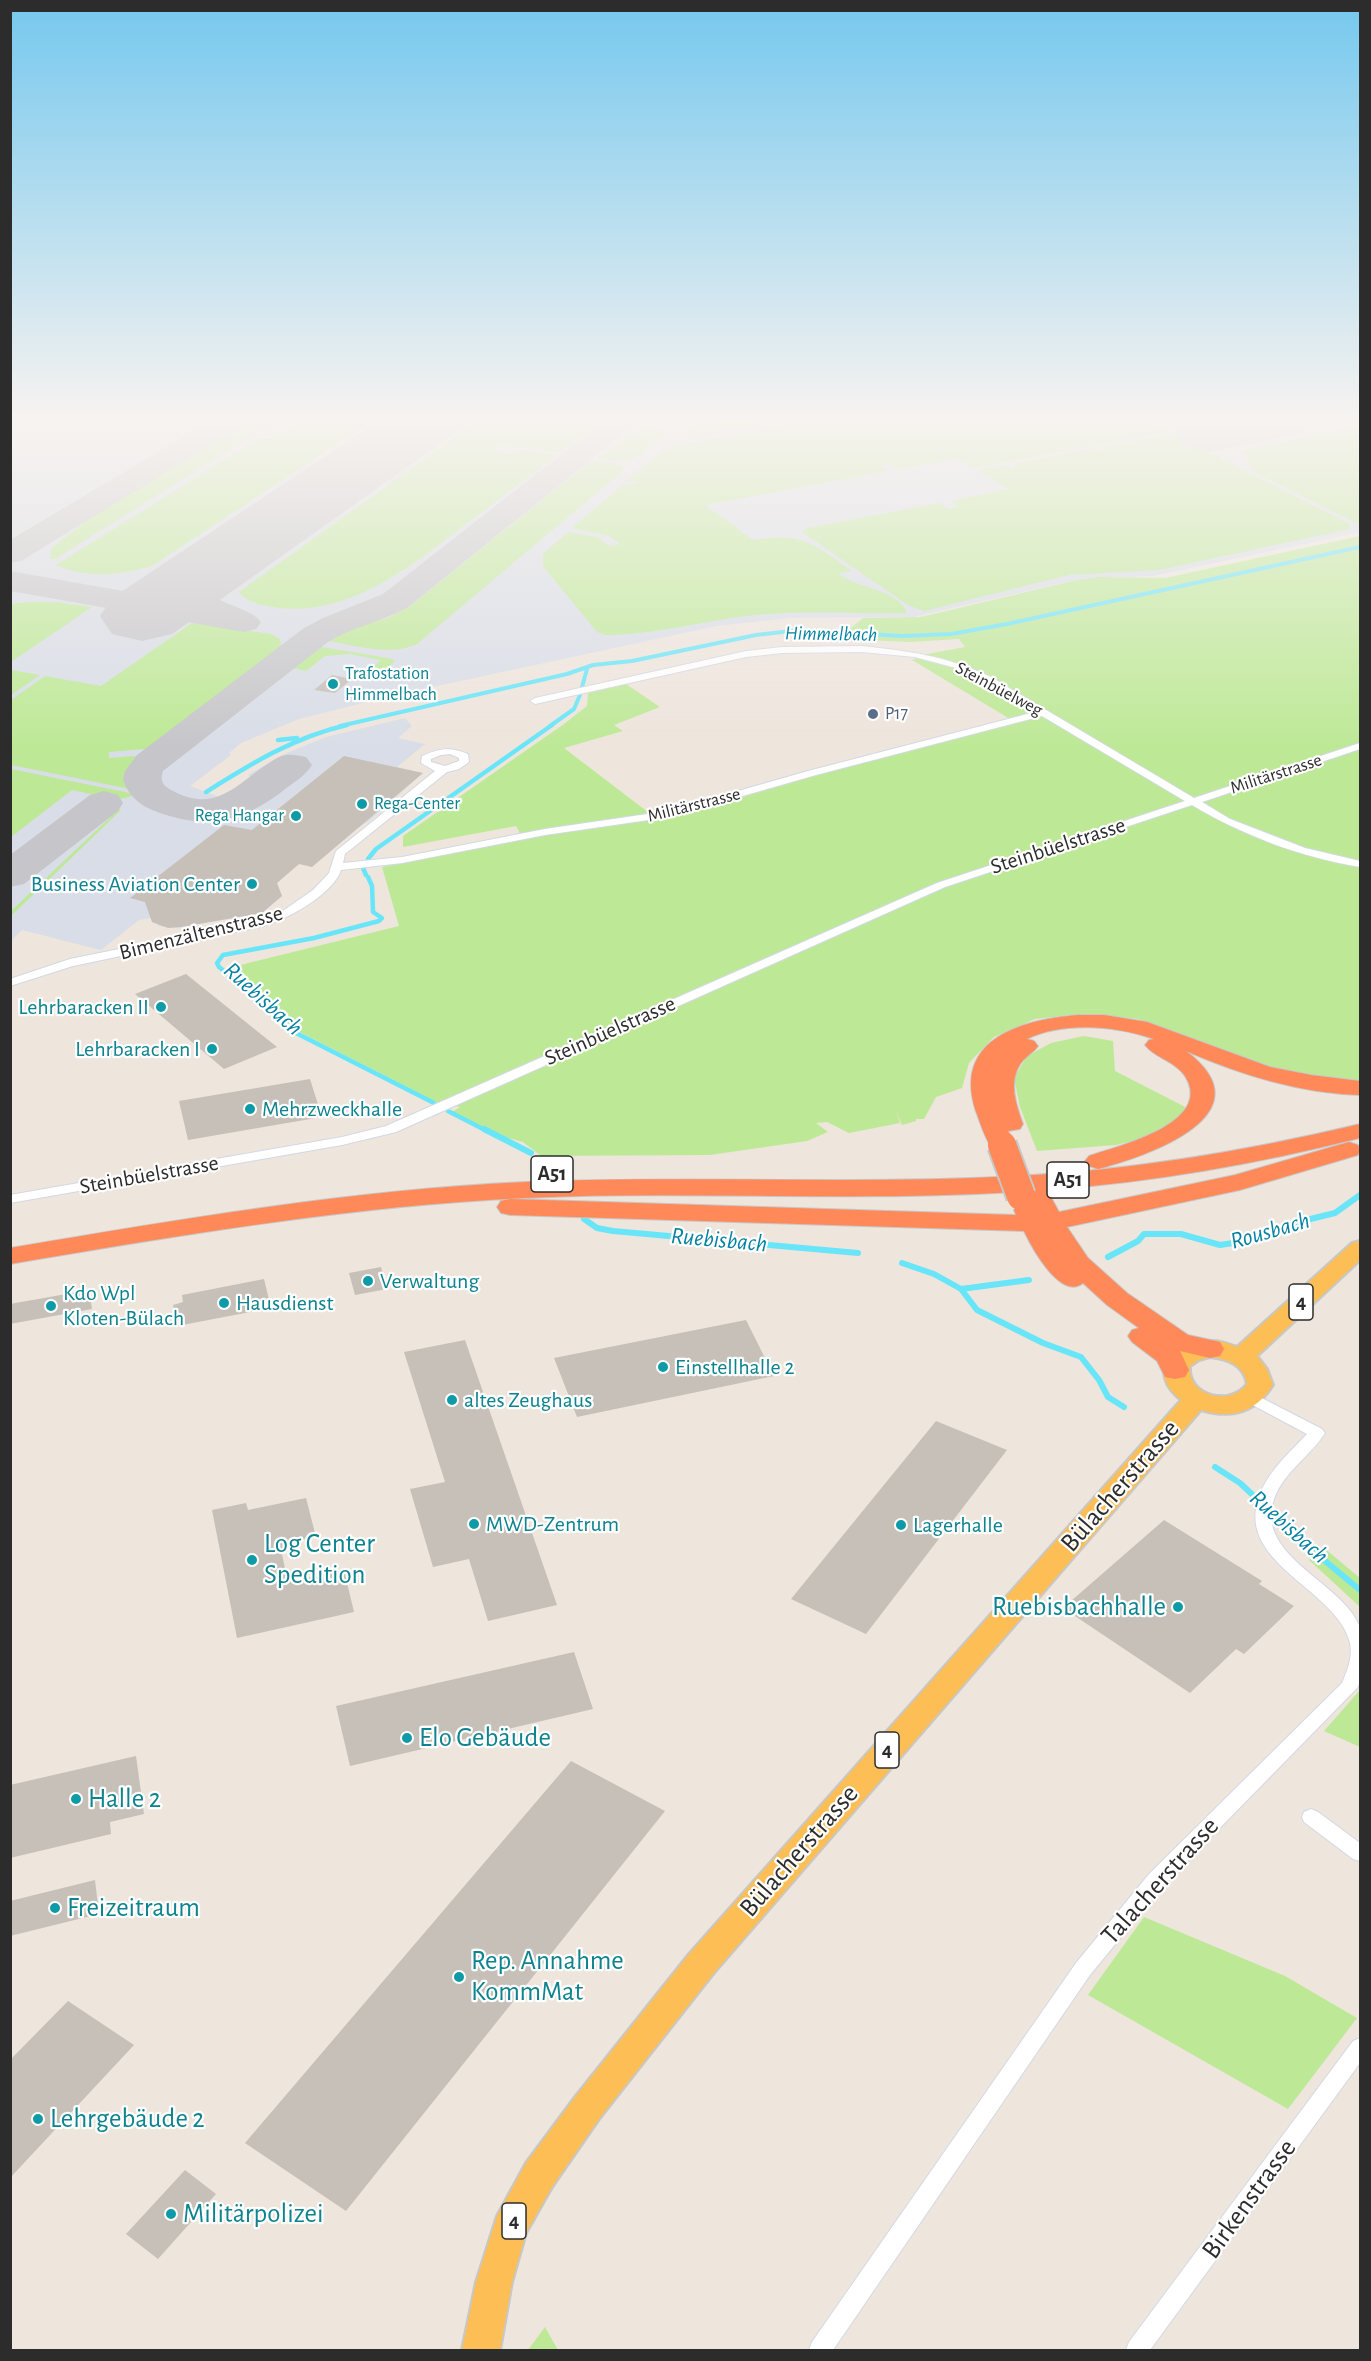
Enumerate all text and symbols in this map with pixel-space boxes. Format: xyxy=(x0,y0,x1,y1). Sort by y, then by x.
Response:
water label: Himmelbach xyxy=(785,621,877,647)
street label: Steinbüelweg xyxy=(952,657,1046,721)
place label: Trafostation Himmelbach xyxy=(345,663,437,706)
marker: Trafostation Himmelbach xyxy=(326,677,340,691)
place label: P17 xyxy=(885,703,908,725)
marker: P17 xyxy=(866,707,880,721)
street label: Militärstrasse xyxy=(1227,749,1325,799)
street label: Militärstrasse xyxy=(645,783,743,827)
place label: Rega-Center xyxy=(374,793,460,815)
marker: Rega-Center xyxy=(355,797,369,811)
place label: Rega Hangar xyxy=(195,805,284,827)
marker: Rega Hangar xyxy=(289,809,303,823)
street label: Steinbüelstrasse xyxy=(987,812,1129,880)
place label: Business Aviation Center xyxy=(31,871,240,897)
marker: Business Aviation Center xyxy=(245,877,259,891)
street label: Bimenzältenstrasse xyxy=(116,900,286,966)
water label: Ruebisbach xyxy=(218,956,308,1042)
street label: Steinbüelstrasse xyxy=(540,990,680,1072)
place label: Lehrbaracken II xyxy=(18,994,149,1020)
marker: Lehrbaracken II xyxy=(154,1000,168,1014)
place label: Lehrbaracken I xyxy=(75,1036,200,1062)
marker: Lehrbaracken I xyxy=(205,1042,219,1056)
place label: Mehrzweckhalle xyxy=(262,1096,402,1122)
marker: Mehrzweckhalle xyxy=(243,1102,257,1116)
street label: Steinbüelstrasse xyxy=(77,1150,221,1200)
road number: A51 xyxy=(531,1156,573,1192)
road number: A51 xyxy=(1047,1162,1089,1198)
water label: Rousbach xyxy=(1227,1206,1313,1256)
water label: Ruebisbach xyxy=(670,1221,768,1259)
place label: Verwaltung xyxy=(380,1268,479,1294)
marker: Verwaltung xyxy=(361,1274,375,1288)
place label: Kdo Wpl Kloten-Bülach xyxy=(63,1280,184,1332)
road number: 4 xyxy=(1289,1284,1313,1320)
place label: Hausdienst xyxy=(236,1290,334,1316)
marker: Hausdienst xyxy=(217,1296,231,1310)
marker: Kdo Wpl Kloten-Bülach xyxy=(44,1299,58,1313)
place label: Einstellhalle 2 xyxy=(675,1354,794,1380)
marker: Einstellhalle 2 xyxy=(656,1360,670,1374)
place label: altes Zeughaus xyxy=(464,1387,592,1413)
marker: altes Zeughaus xyxy=(445,1393,459,1407)
street label: Bülacherstrasse xyxy=(1054,1413,1186,1559)
water label: Ruebisbach xyxy=(1244,1484,1334,1570)
place label: MWD-Zentrum xyxy=(486,1511,619,1537)
place label: Lagerhalle xyxy=(913,1512,1003,1538)
marker: MWD-Zentrum xyxy=(467,1517,481,1531)
marker: Lagerhalle xyxy=(894,1518,908,1532)
place label: Log Center Spedition xyxy=(264,1528,375,1591)
marker: Log Center Spedition xyxy=(245,1553,259,1567)
place label: Ruebisbachhalle xyxy=(992,1591,1166,1623)
marker: Ruebisbachhalle xyxy=(1171,1600,1185,1614)
place label: Elo Gebäude xyxy=(419,1722,551,1754)
marker: Elo Gebäude xyxy=(400,1731,414,1745)
road number: 4 xyxy=(875,1732,899,1768)
street label: Bülacherstrasse xyxy=(733,1778,865,1924)
place label: Halle 2 xyxy=(88,1783,161,1815)
marker: Halle 2 xyxy=(69,1792,83,1806)
street label: Talacherstrasse xyxy=(1094,1810,1226,1952)
place label: Freizeitraum xyxy=(67,1892,200,1924)
marker: Freizeitraum xyxy=(48,1901,62,1915)
place label: Rep. Annahme KommMat xyxy=(471,1945,624,2008)
marker: Rep. Annahme KommMat xyxy=(452,1970,466,1984)
place label: Lehrgebäude 2 xyxy=(50,2103,205,2135)
marker: Lehrgebäude 2 xyxy=(31,2112,45,2126)
street label: Birkenstrasse xyxy=(1195,2133,1303,2265)
place label: Militärpolizei xyxy=(183,2198,324,2230)
road number: 4 xyxy=(502,2203,526,2239)
marker: Militärpolizei xyxy=(164,2207,178,2221)

